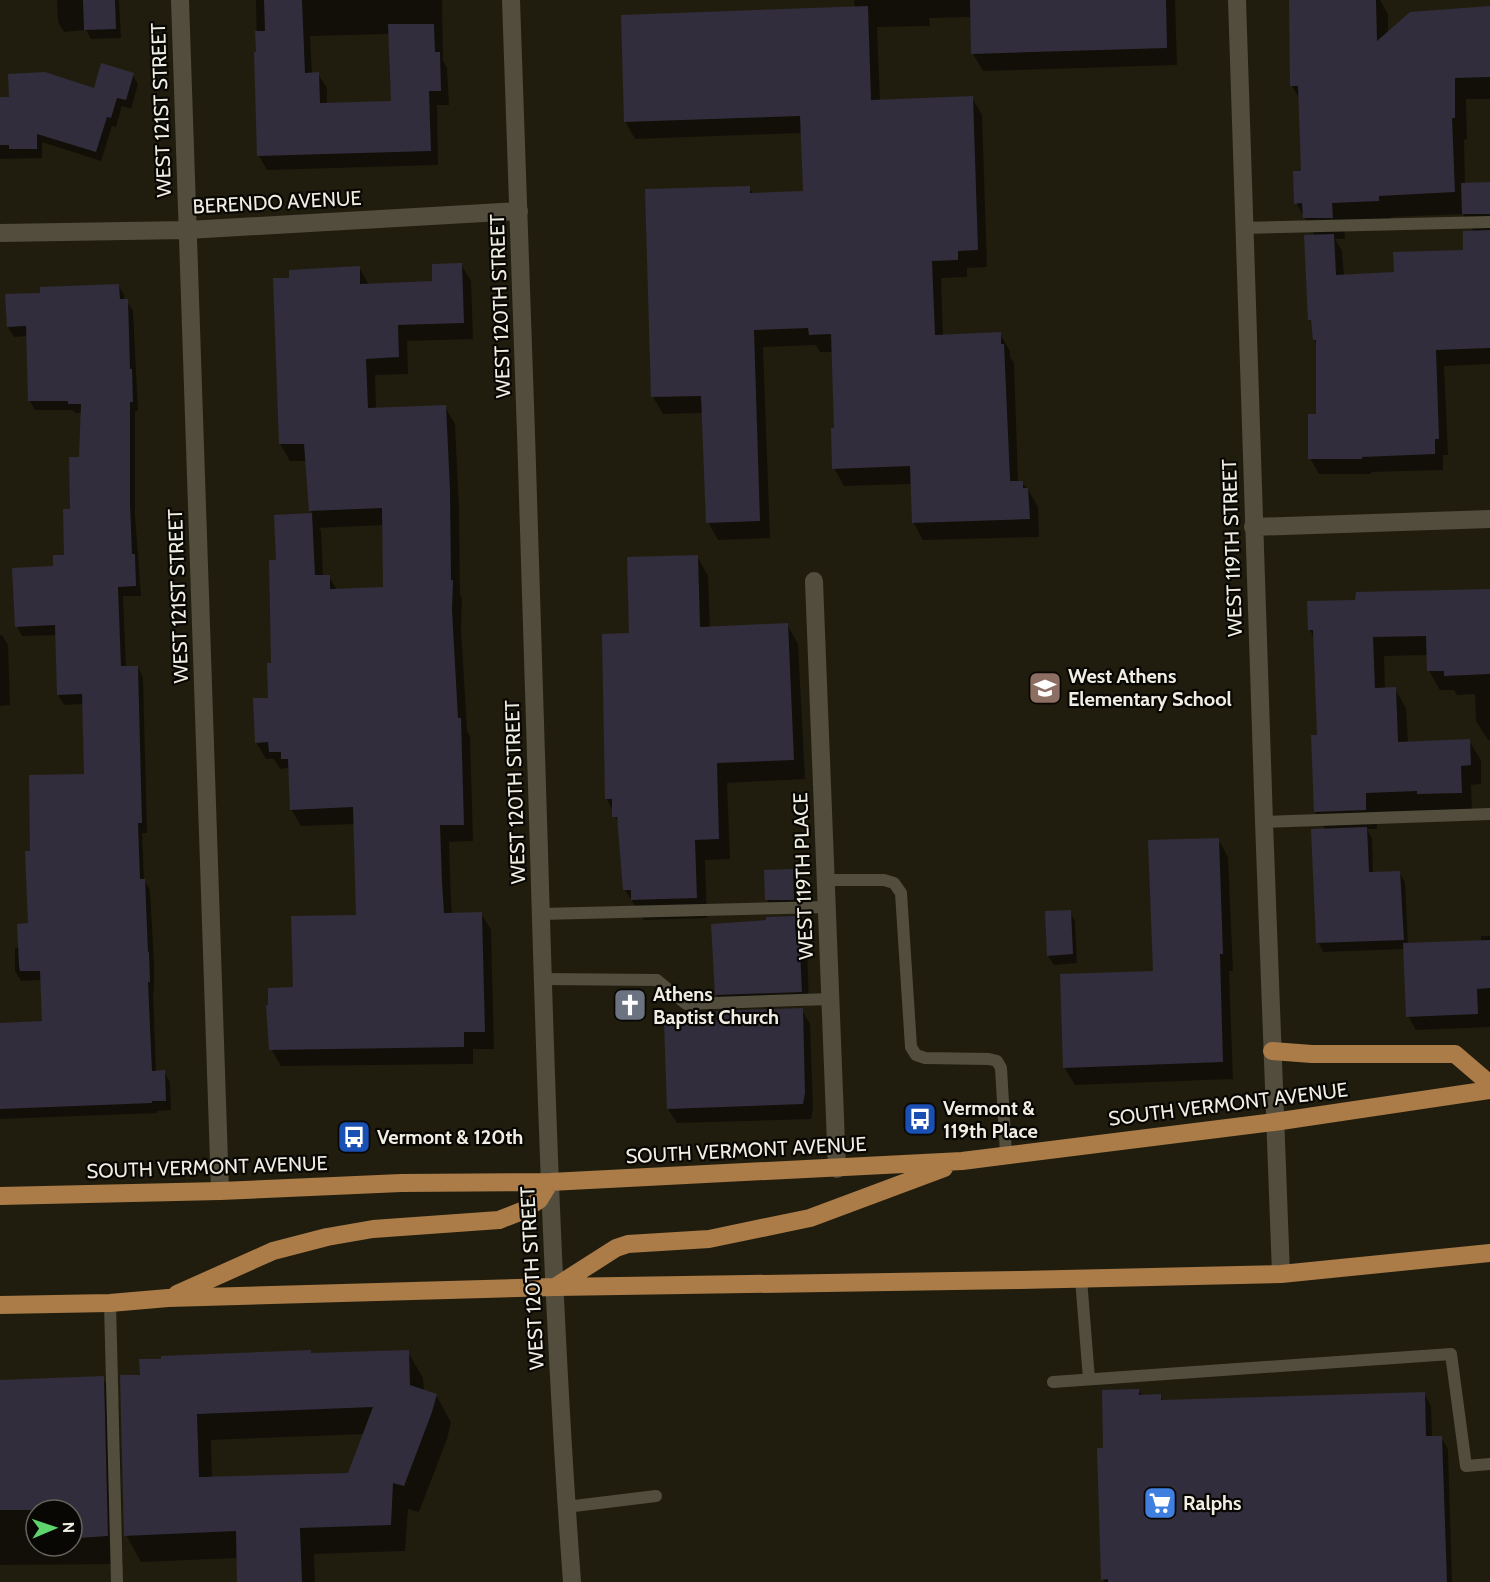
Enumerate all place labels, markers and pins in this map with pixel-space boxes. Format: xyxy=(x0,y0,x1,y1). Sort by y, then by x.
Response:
place label: West Athens Elementary School xyxy=(1068,664,1232,711)
school or university icon: West Athens Elementary School xyxy=(1027,670,1063,706)
place label: Athens Baptist Church xyxy=(653,982,779,1029)
church icon: Athens Baptist Church xyxy=(612,987,648,1023)
place label: Vermont & 119th Place xyxy=(943,1096,1038,1143)
bus stop icon: Vermont & 119th Place xyxy=(902,1101,938,1137)
bus stop icon: Vermont & 120th xyxy=(336,1119,372,1155)
place label: Vermont & 120th xyxy=(377,1125,523,1149)
supermarket icon: Ralphs xyxy=(1142,1485,1178,1521)
place label: Ralphs xyxy=(1183,1491,1242,1515)

